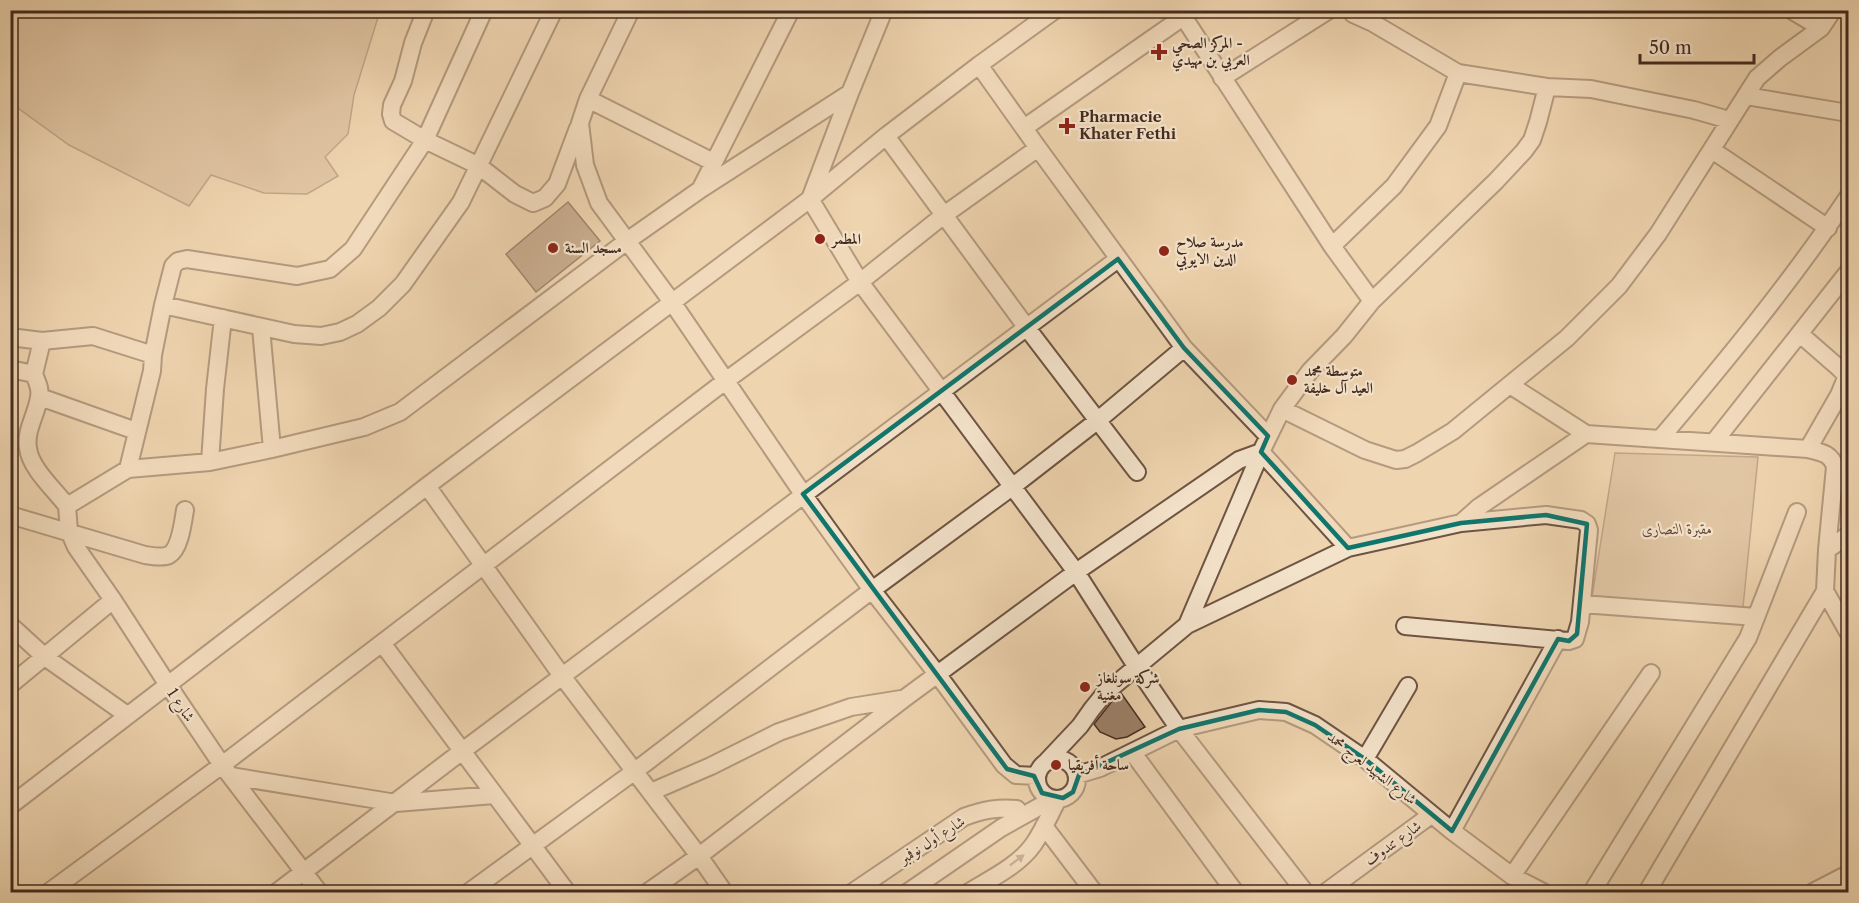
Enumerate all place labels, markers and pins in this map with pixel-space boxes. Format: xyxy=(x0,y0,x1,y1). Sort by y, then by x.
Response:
place label: المركز الصحي - العربي بن مهيدي xyxy=(1172,33,1250,72)
marker: المركز الصحي - العربي بن مهيدي xyxy=(1150,43,1168,61)
place label: Pharmacie Khater Fethi xyxy=(1079,107,1177,143)
marker: Pharmacie Khater Fethi xyxy=(1060,119,1074,133)
place label: المطمر xyxy=(830,229,861,249)
marker: المطمر xyxy=(813,232,827,246)
place label: مدرسة صلاح الدين الايوبي xyxy=(1175,232,1244,271)
place label: مسجد السنة xyxy=(565,238,622,257)
marker: مسجد السنة xyxy=(546,241,560,255)
marker: مدرسة صلاح الدين الايوبي xyxy=(1157,244,1171,258)
place label: متوسطة محمد العيد آل خليفة xyxy=(1304,361,1373,397)
marker: متوسطة محمد العيد آل خليفة xyxy=(1285,373,1299,387)
place label: شركة سونلغاز مغنية xyxy=(1095,668,1159,704)
marker: شركة سونلغاز مغنية xyxy=(1078,680,1092,694)
place label: ساحة أفريقيا xyxy=(1068,754,1129,775)
marker: ساحة أفريقيا xyxy=(1049,758,1063,772)

